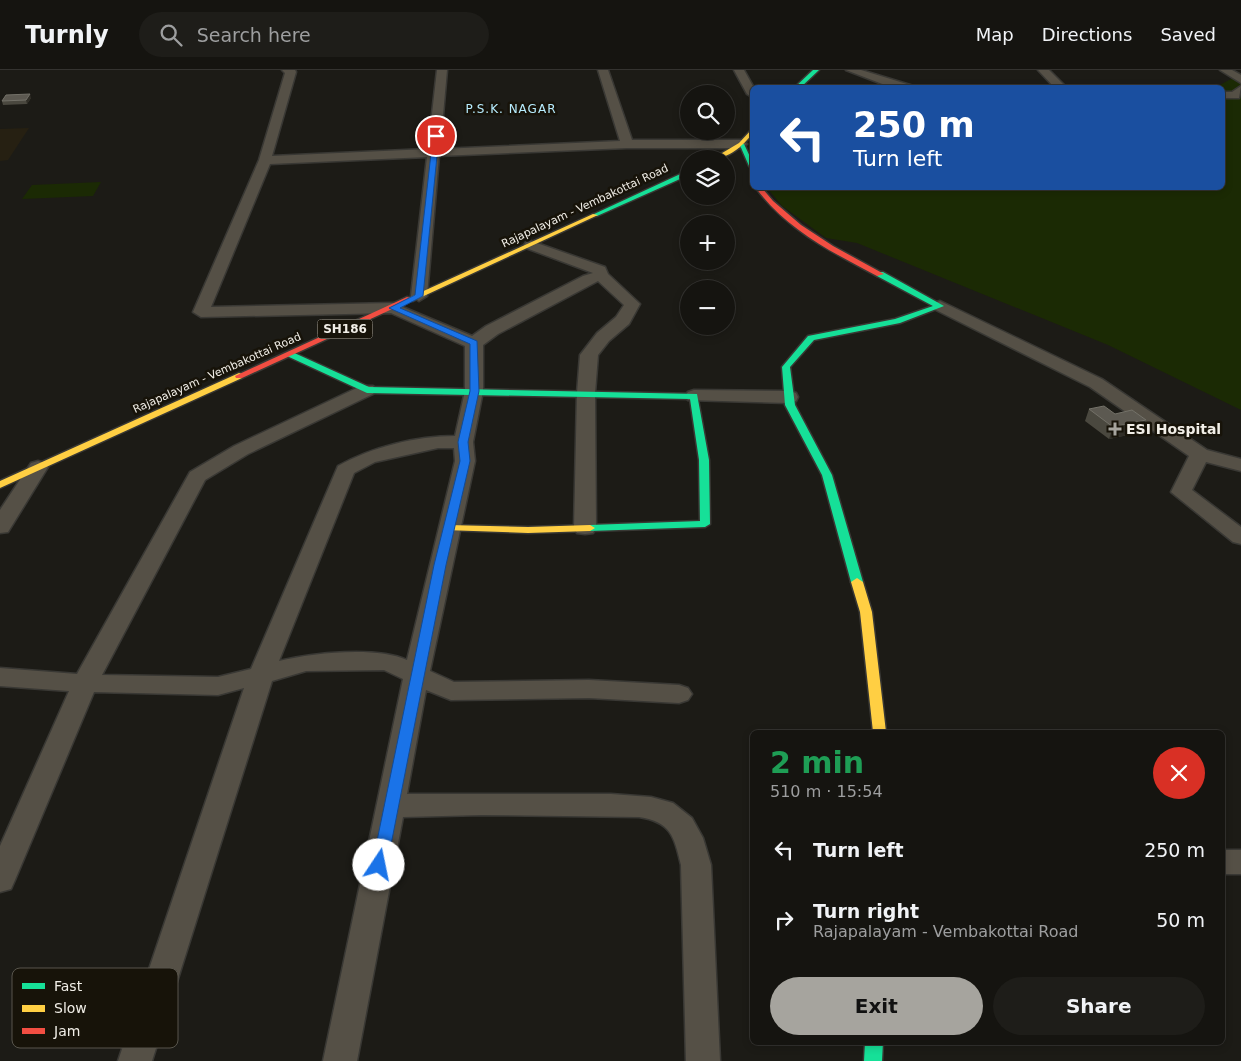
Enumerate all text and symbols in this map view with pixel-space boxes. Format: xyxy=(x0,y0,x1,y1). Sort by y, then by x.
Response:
search box xyxy=(139,12,489,57)
text: Turnly xyxy=(25,21,109,49)
icon: search xyxy=(157,21,185,49)
text: Search here xyxy=(197,24,311,46)
text: Map xyxy=(976,24,1014,45)
text: Directions xyxy=(1042,24,1132,45)
text: Saved xyxy=(1160,24,1216,45)
map controls xyxy=(680,85,735,335)
button: search xyxy=(680,85,735,140)
district label: P.S.K. NAGAR xyxy=(466,102,556,116)
icon: left xyxy=(770,105,835,170)
text: 250 m xyxy=(853,105,975,145)
pin xyxy=(415,115,457,157)
icon: arrive xyxy=(422,122,450,150)
text: Turn left xyxy=(853,146,942,171)
button: layers xyxy=(680,150,735,205)
street label: Rajapalayam - Vembakottai Road xyxy=(500,162,670,250)
button: + xyxy=(680,215,735,270)
button: − xyxy=(680,280,735,335)
road number: SH186 xyxy=(318,320,372,338)
street label: Rajapalayam - Vembakottai Road xyxy=(131,330,303,416)
place label: ESI Hospital xyxy=(1126,421,1221,437)
marker: ESI Hospital xyxy=(1108,422,1122,436)
text: 2 min xyxy=(770,745,864,780)
button: close xyxy=(1153,747,1205,799)
text: 510 m · 15:54 xyxy=(770,782,883,801)
icon: left xyxy=(770,836,798,864)
position arrow xyxy=(352,838,404,890)
text: Turn left xyxy=(813,839,904,861)
text: 250 m xyxy=(1144,839,1205,861)
text: Turn right xyxy=(813,900,919,922)
icon: right xyxy=(770,906,798,934)
text: 50 m xyxy=(1156,909,1205,931)
text: Rajapalayam - Vembakottai Road xyxy=(813,922,1078,941)
legend xyxy=(12,968,178,1048)
button: Exit xyxy=(770,977,983,1035)
button: Share xyxy=(993,977,1205,1035)
text: Fast xyxy=(54,978,83,994)
text: Slow xyxy=(54,1000,87,1016)
text: Jam xyxy=(53,1023,80,1039)

